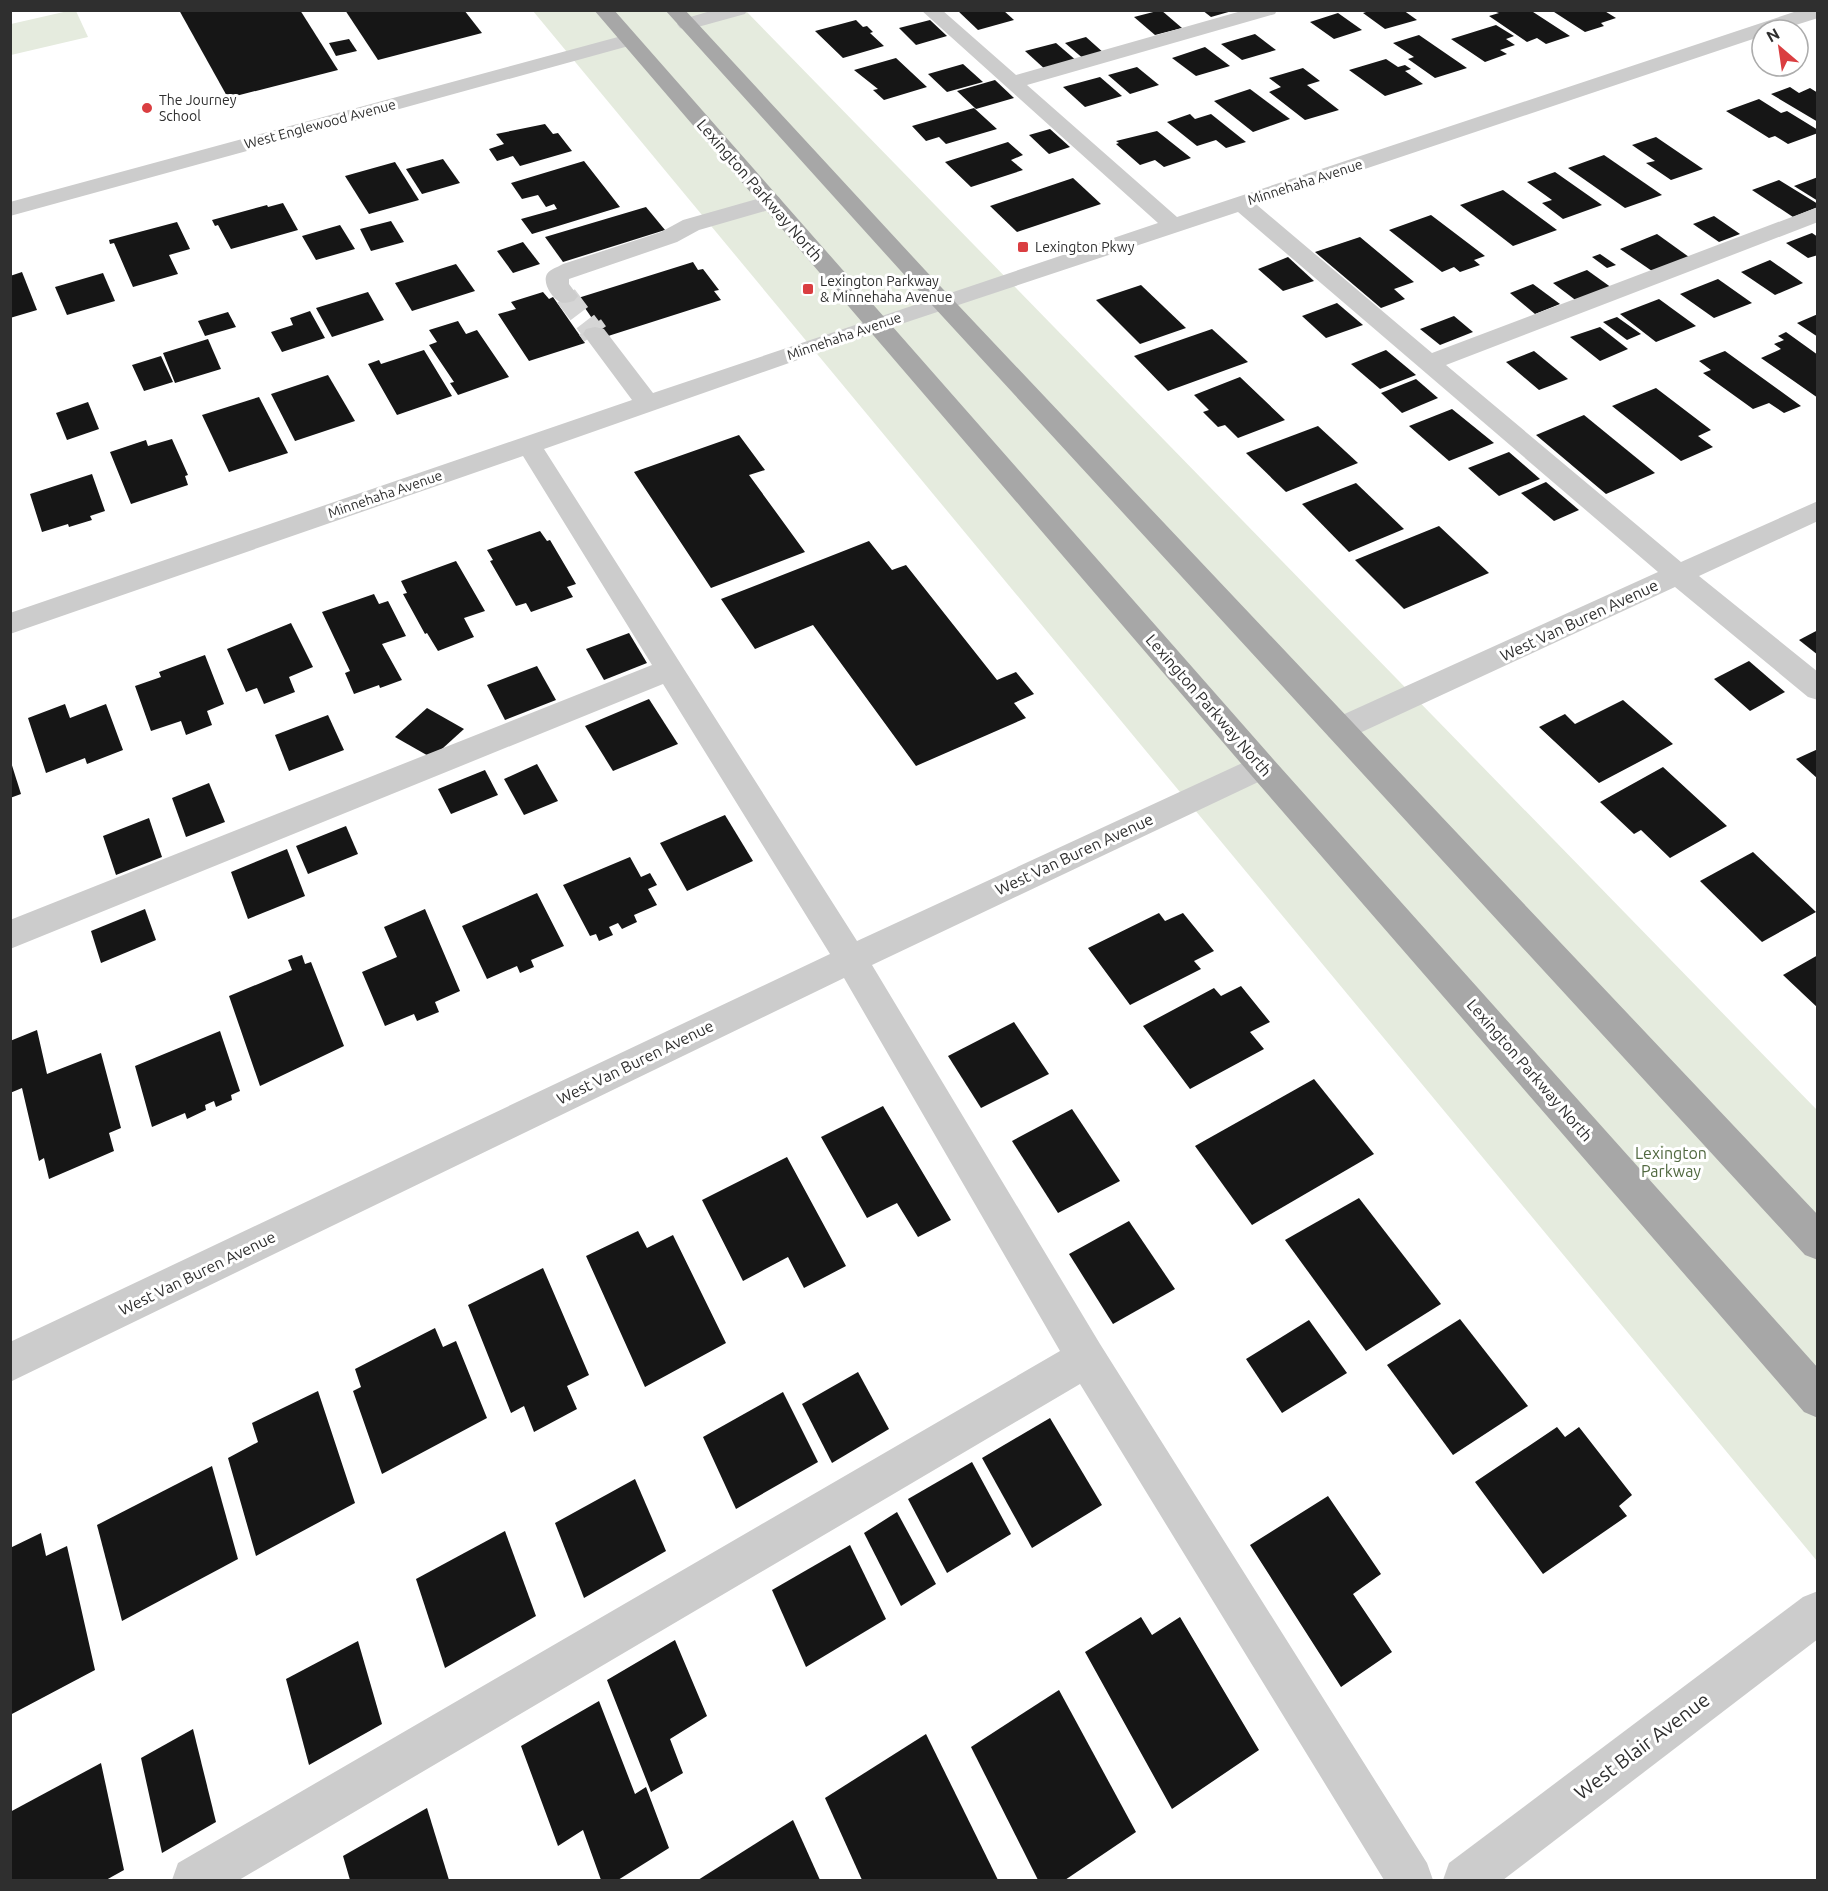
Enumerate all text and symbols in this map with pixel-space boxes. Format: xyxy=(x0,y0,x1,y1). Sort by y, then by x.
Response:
north arrow xyxy=(1750,18,1810,78)
text: N xyxy=(1763,24,1782,46)
place label: The Journey School xyxy=(159,92,237,124)
street label: West Englewood Avenue xyxy=(242,96,398,152)
marker: The Journey School xyxy=(140,101,154,115)
street label: Lexington Parkway North xyxy=(694,115,826,265)
street label: Minnehaha Avenue xyxy=(1245,156,1365,208)
place label: Lexington Pkwy xyxy=(1035,239,1135,255)
marker: Lexington Pkwy xyxy=(1016,240,1030,254)
place label: Lexington Parkway & Minnehaha Avenue xyxy=(820,273,952,305)
marker: Lexington Parkway & Minnehaha Avenue xyxy=(801,282,815,296)
street label: Minnehaha Avenue xyxy=(785,309,903,363)
street label: Minnehaha Avenue xyxy=(326,467,444,521)
street label: West Van Buren Avenue xyxy=(1497,575,1661,665)
street label: Lexington Parkway North xyxy=(1143,630,1275,780)
street label: West Van Buren Avenue xyxy=(992,809,1156,899)
street label: Lexington Parkway North xyxy=(1464,995,1596,1145)
street label: West Van Buren Avenue xyxy=(554,1016,716,1108)
park label: Lexington Parkway xyxy=(1635,1144,1707,1180)
street label: West Van Buren Avenue xyxy=(116,1227,278,1319)
street label: West Blair Avenue xyxy=(1570,1687,1714,1804)

